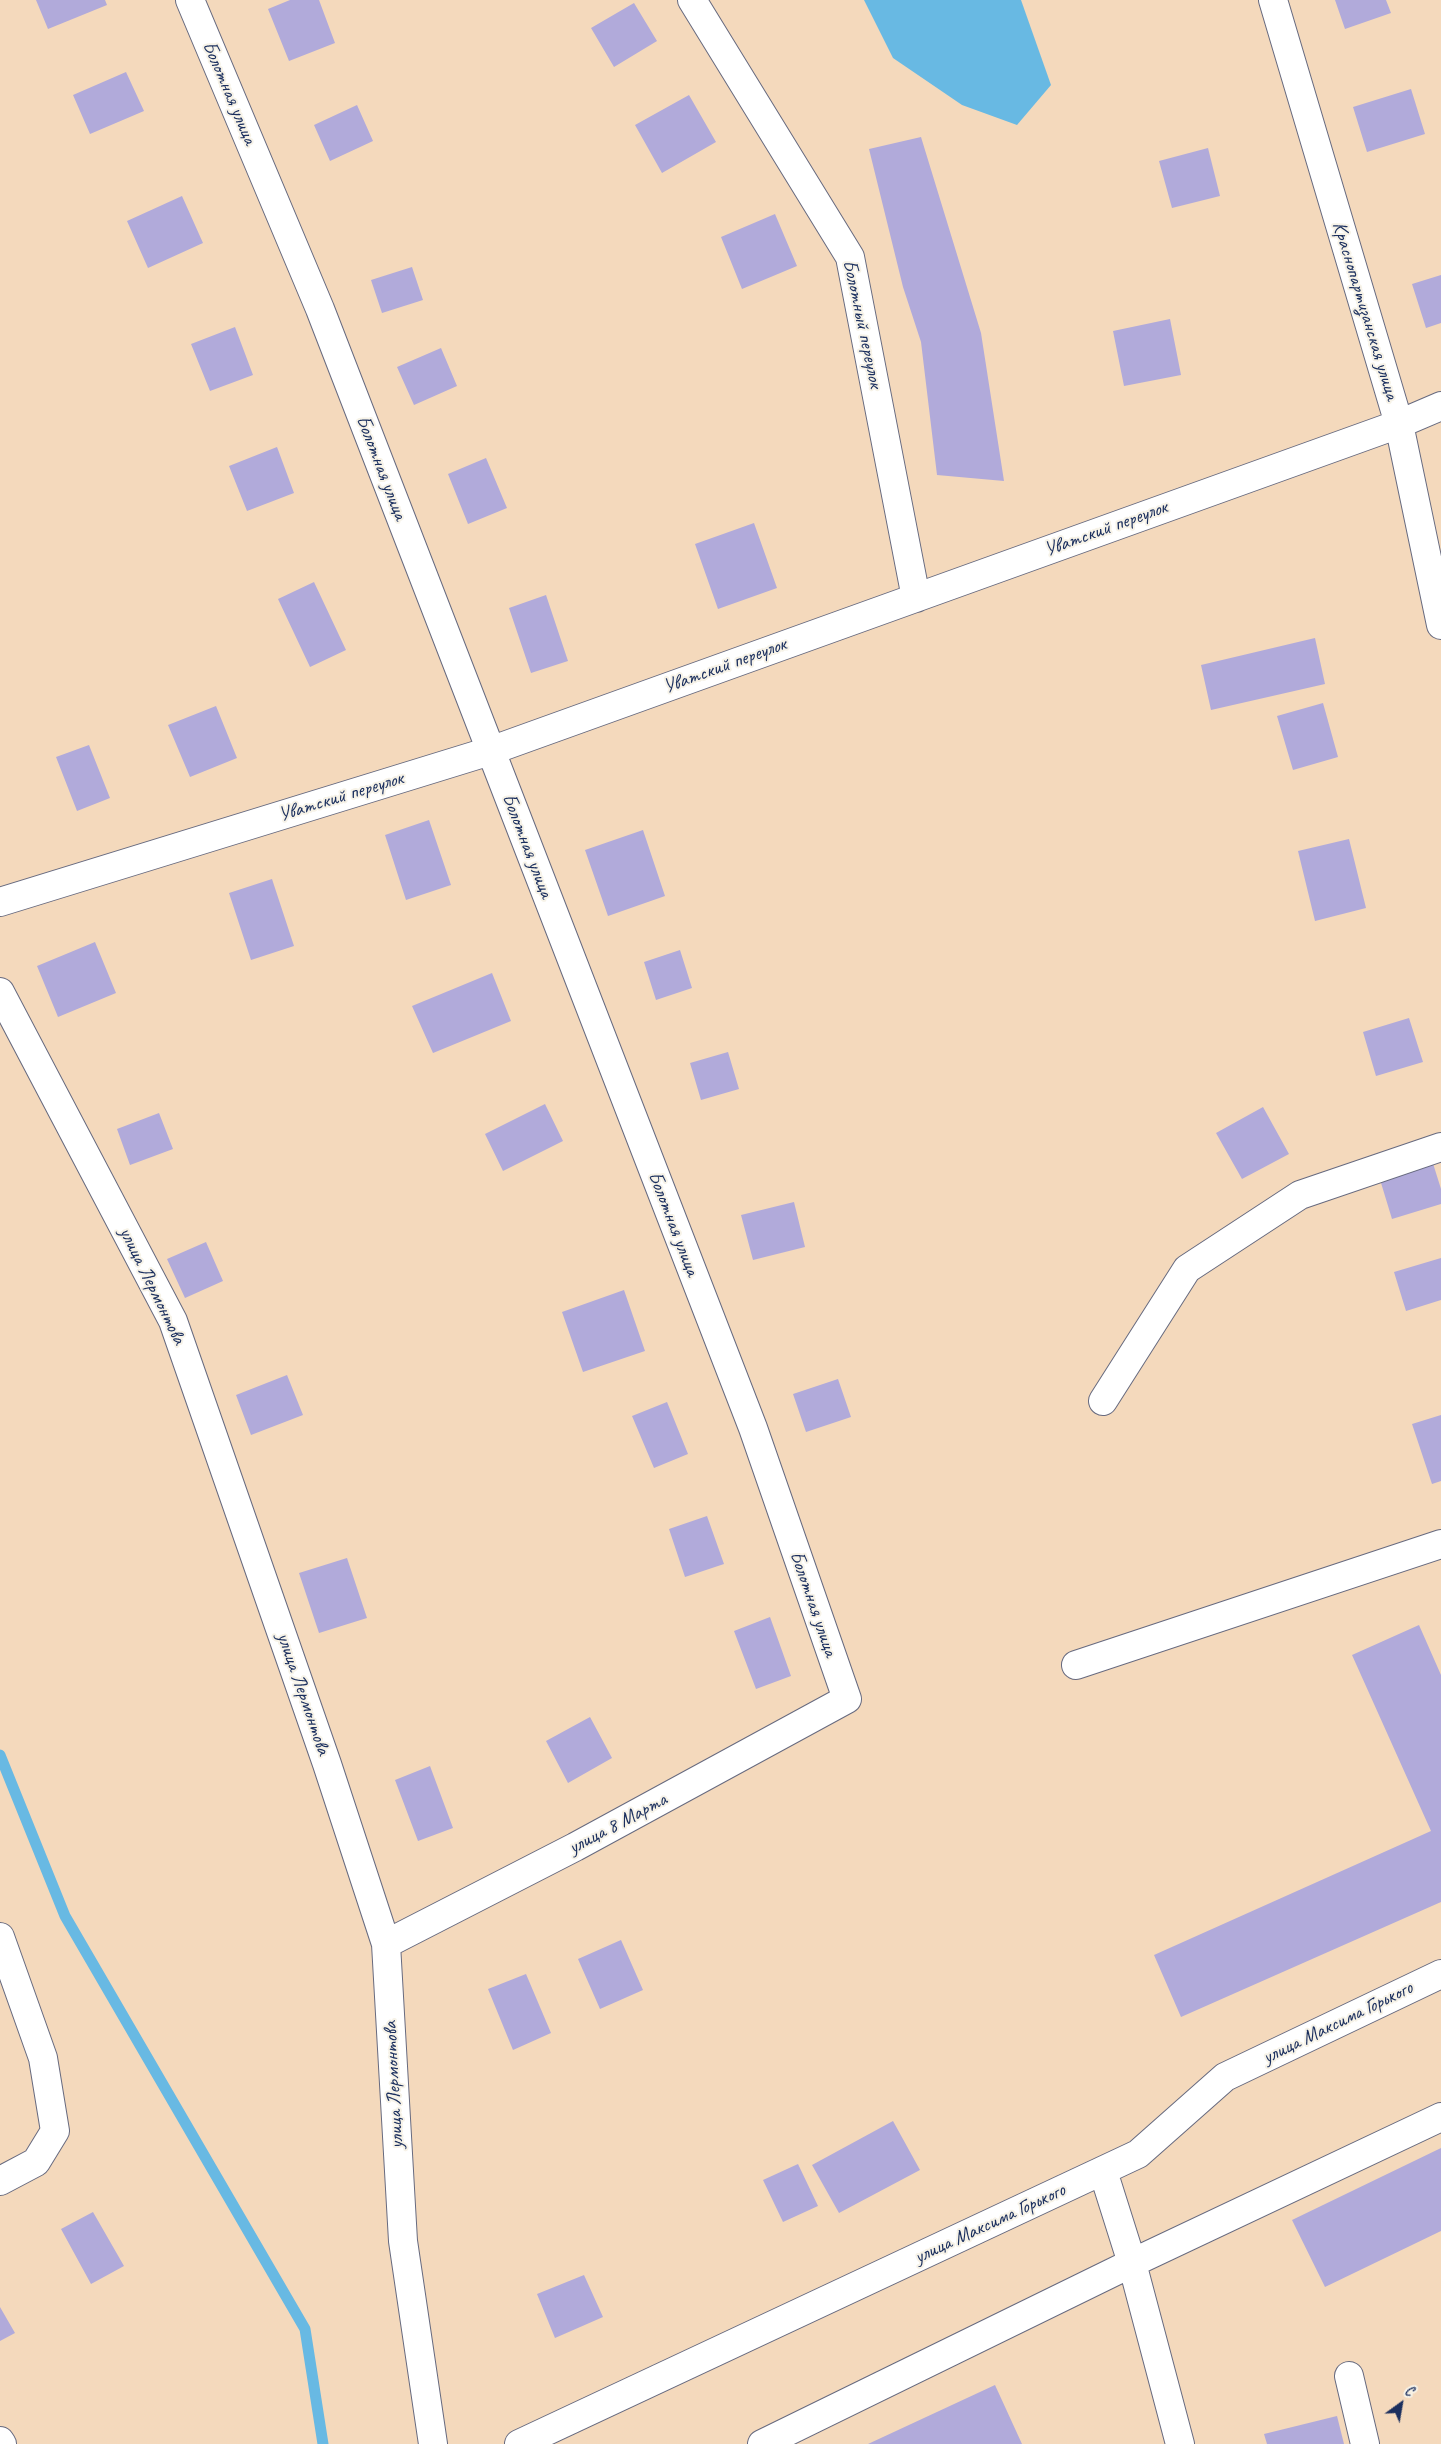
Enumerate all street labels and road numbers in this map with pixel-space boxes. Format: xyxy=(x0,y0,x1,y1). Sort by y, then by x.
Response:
street label: Болотная улица xyxy=(196,38,262,148)
street label: Краснопартизанская улица xyxy=(1326,219,1404,403)
street label: Болотный переулок xyxy=(837,258,887,390)
street label: Болотная улица xyxy=(350,412,412,524)
street label: Уватский переулок xyxy=(1041,496,1171,562)
street label: Уватский переулок xyxy=(660,633,790,699)
street label: Уватский переулок xyxy=(276,767,406,827)
street label: Болотная улица xyxy=(496,790,558,902)
street label: Болотная улица xyxy=(642,1168,704,1280)
street label: улица Лермонтова xyxy=(113,1223,191,1349)
street label: Болотная улица xyxy=(784,1548,842,1660)
street label: улица Лермонтова xyxy=(271,1630,335,1758)
street label: улица 8 Марта xyxy=(565,1788,671,1860)
street label: улица Максима Горького xyxy=(1259,1976,1417,2070)
street label: улица Лермонтова xyxy=(379,2021,409,2149)
street label: улица Максима Горького xyxy=(911,2178,1069,2270)

